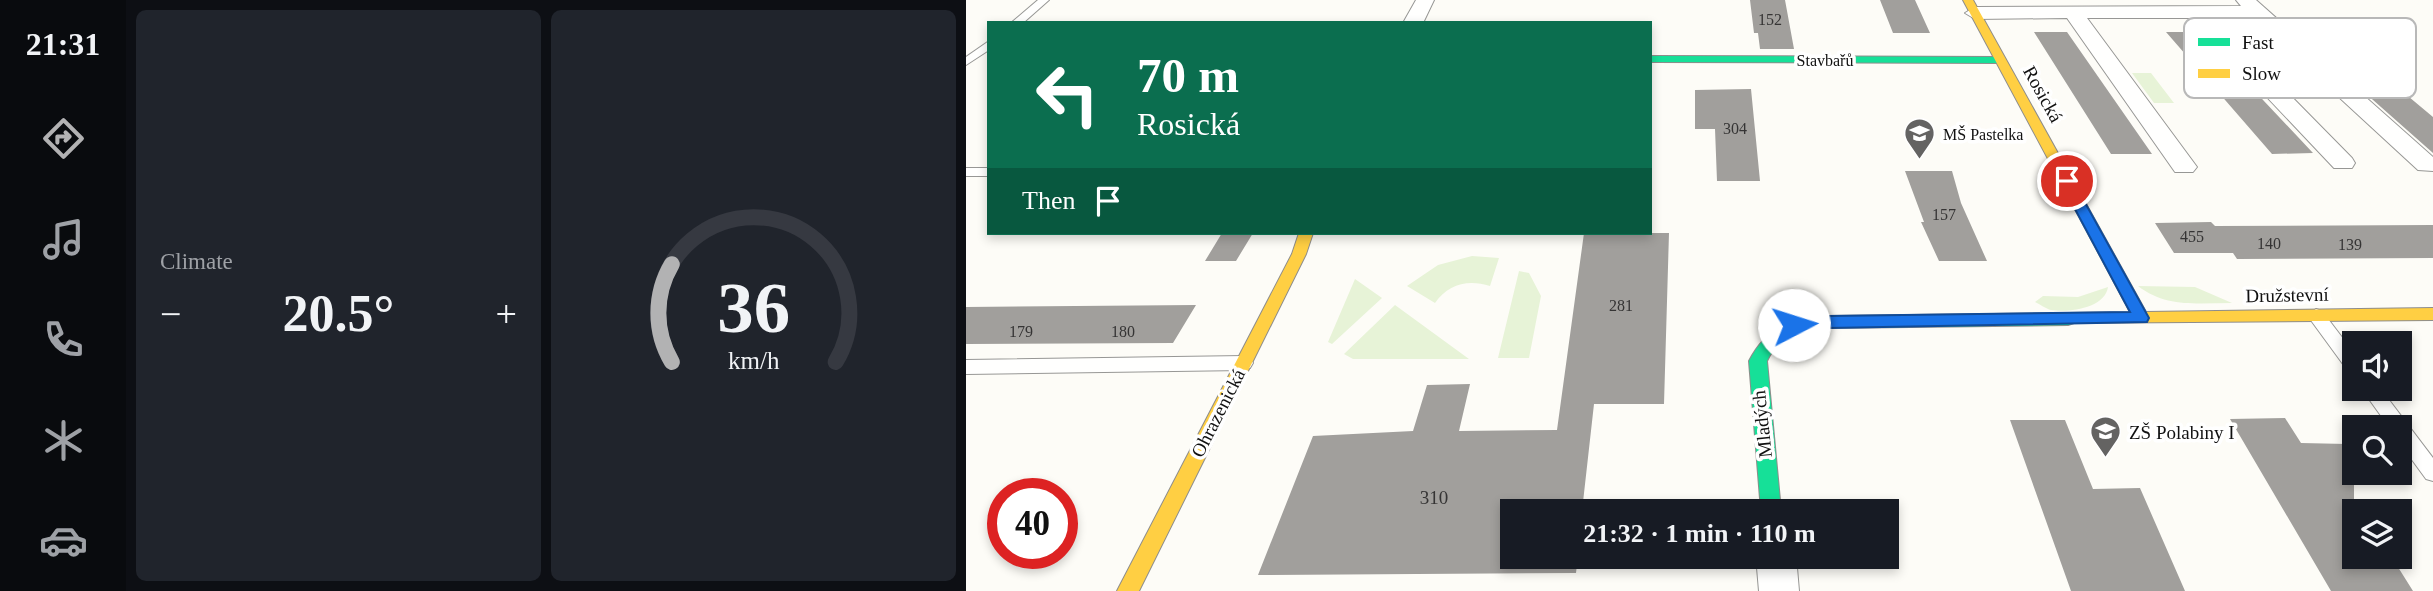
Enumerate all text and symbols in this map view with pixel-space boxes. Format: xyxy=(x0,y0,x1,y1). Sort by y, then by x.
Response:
house number: 152 xyxy=(1758,11,1782,28)
legend xyxy=(2184,18,2416,98)
text: 21:31 xyxy=(26,26,100,62)
text: Fast xyxy=(2242,32,2274,53)
text: 70 m xyxy=(1137,48,1239,103)
icon: left xyxy=(1022,49,1113,140)
street label: Stavbařů xyxy=(1797,52,1853,69)
street label: Rosická xyxy=(2019,62,2067,126)
text: Slow xyxy=(2242,63,2281,84)
text: Rosická xyxy=(1137,106,1240,142)
icon: directions xyxy=(39,114,88,163)
school or university icon: MŠ Pastelka xyxy=(1903,117,1937,161)
house number: 304 xyxy=(1723,120,1747,137)
place label: MŠ Pastelka xyxy=(1943,125,2023,143)
pin xyxy=(2037,151,2097,211)
icon: arrive xyxy=(2048,162,2086,200)
icon: arrive xyxy=(1089,182,1127,220)
text: Then xyxy=(1022,186,1075,215)
house number: 157 xyxy=(1932,206,1956,223)
icon: music xyxy=(39,215,88,264)
house number: 455 xyxy=(2180,228,2204,245)
house number: 140 xyxy=(2257,235,2281,252)
house number: 139 xyxy=(2338,236,2362,253)
text: Climate xyxy=(160,249,233,274)
text: 36 xyxy=(717,267,790,348)
street label: Družstevní xyxy=(2245,284,2330,306)
text: 20.5° xyxy=(283,285,394,342)
position arrow xyxy=(1757,288,1831,362)
text: − xyxy=(160,293,181,335)
text: + xyxy=(496,293,517,335)
house number: 281 xyxy=(1609,297,1633,314)
icon: phone xyxy=(39,315,88,364)
house number: 179 xyxy=(1009,323,1033,340)
house number: 180 xyxy=(1111,323,1135,340)
map controls xyxy=(2342,331,2412,569)
button: sound xyxy=(2342,331,2412,401)
text: km/h xyxy=(728,346,780,373)
street label: Ohrazenická xyxy=(1187,365,1249,461)
street label: Mladých xyxy=(1748,389,1776,459)
school or university icon: ZŠ Polabiny I xyxy=(2089,415,2123,459)
button: search xyxy=(2342,415,2412,485)
icon: climate xyxy=(39,416,88,465)
place label: ZŠ Polabiny I xyxy=(2129,422,2235,443)
speed limit sign: 40 xyxy=(987,478,1078,569)
house number: 310 xyxy=(1420,487,1448,508)
button: layers xyxy=(2342,499,2412,569)
icon: car xyxy=(39,516,88,565)
text: 21:32 · 1 min · 110 m xyxy=(1583,519,1816,548)

